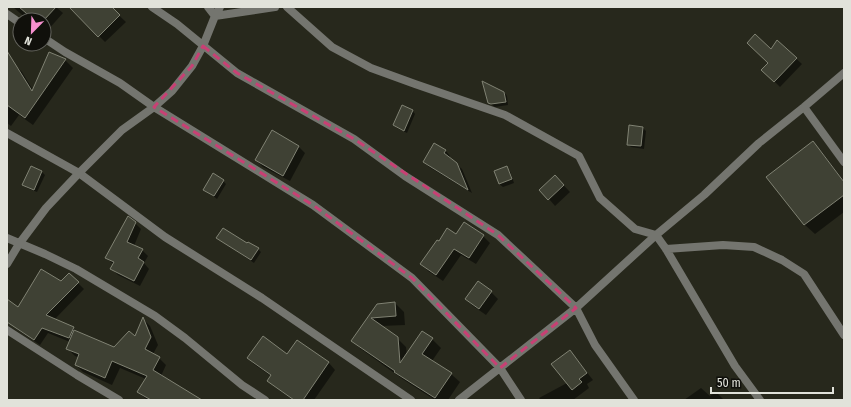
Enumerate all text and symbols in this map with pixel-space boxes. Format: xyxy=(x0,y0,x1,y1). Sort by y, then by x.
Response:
north arrow xyxy=(12,12,52,52)
text: N xyxy=(23,33,34,48)
scale bar xyxy=(711,369,833,395)
text: 50 m xyxy=(717,376,741,390)

